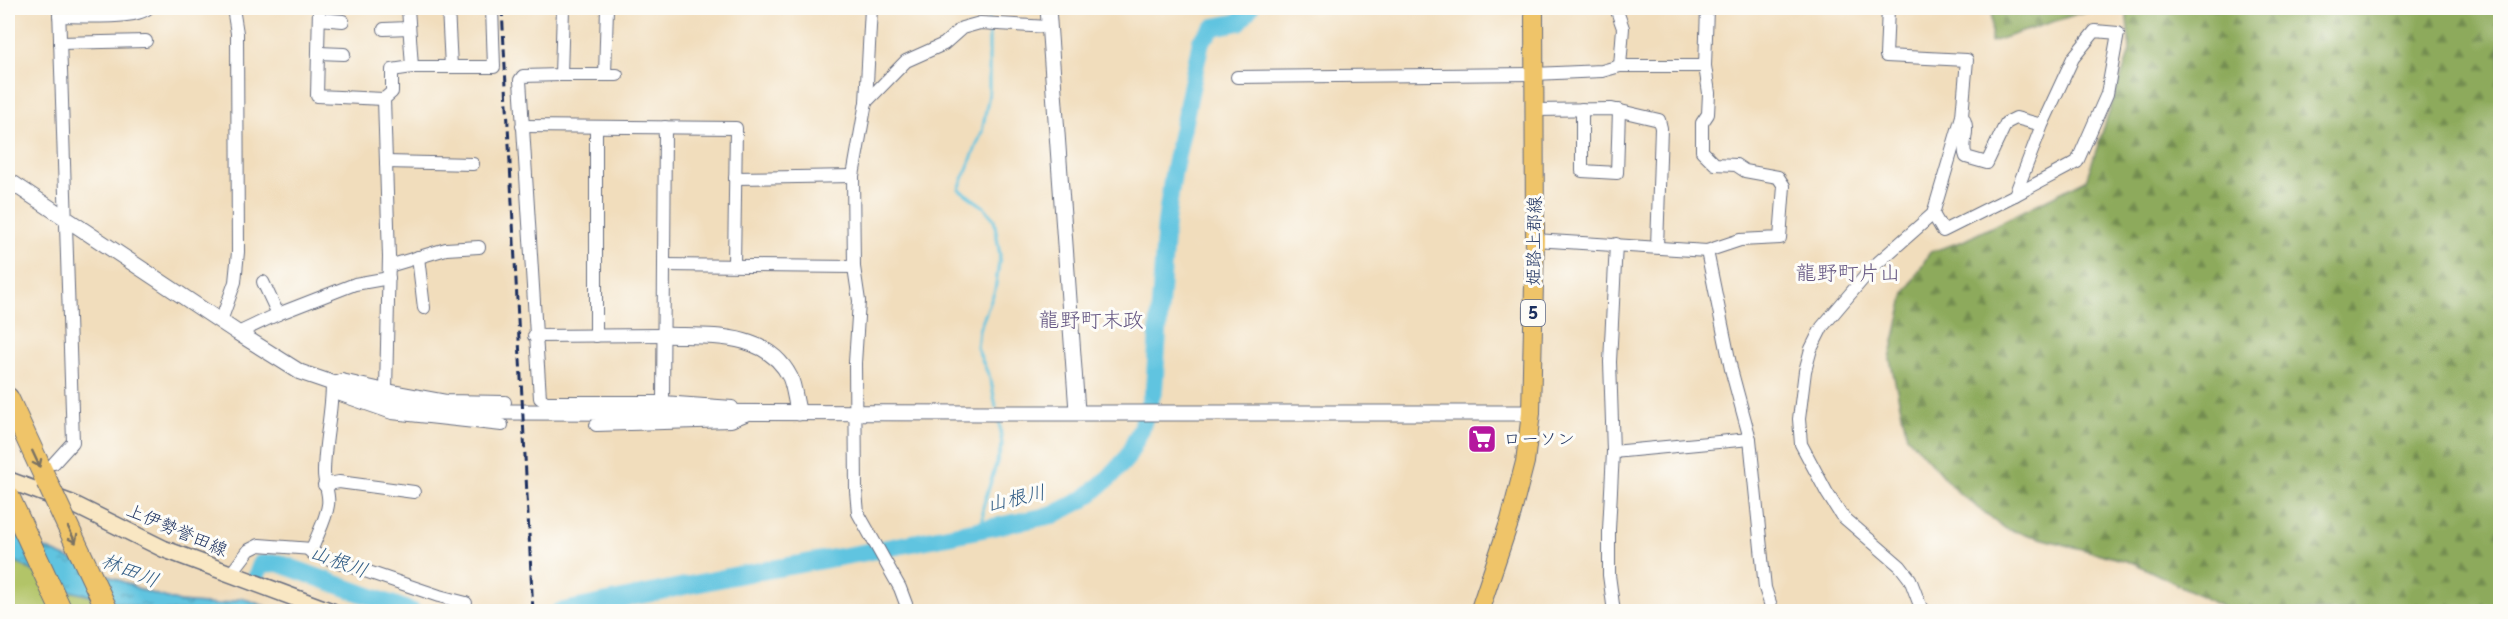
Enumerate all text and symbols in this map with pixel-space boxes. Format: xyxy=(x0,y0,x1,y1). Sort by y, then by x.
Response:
street label: 姫路上郡線 xyxy=(1518,196,1547,286)
district label: 龍野町片山 xyxy=(1796,255,1901,287)
road number: 5 xyxy=(1521,300,1545,326)
district label: 龍野町末政 xyxy=(1039,302,1144,334)
supermarket icon: ローソン xyxy=(1466,423,1498,455)
place label: ローソン xyxy=(1503,424,1575,451)
one-way arrow xyxy=(31,450,43,468)
water label: 山根川 xyxy=(983,476,1048,518)
street label: 上伊勢誉田線 xyxy=(123,495,233,562)
one-way arrow xyxy=(67,526,79,544)
water label: 山根川 xyxy=(306,536,373,584)
water label: 林田川 xyxy=(97,544,164,594)

